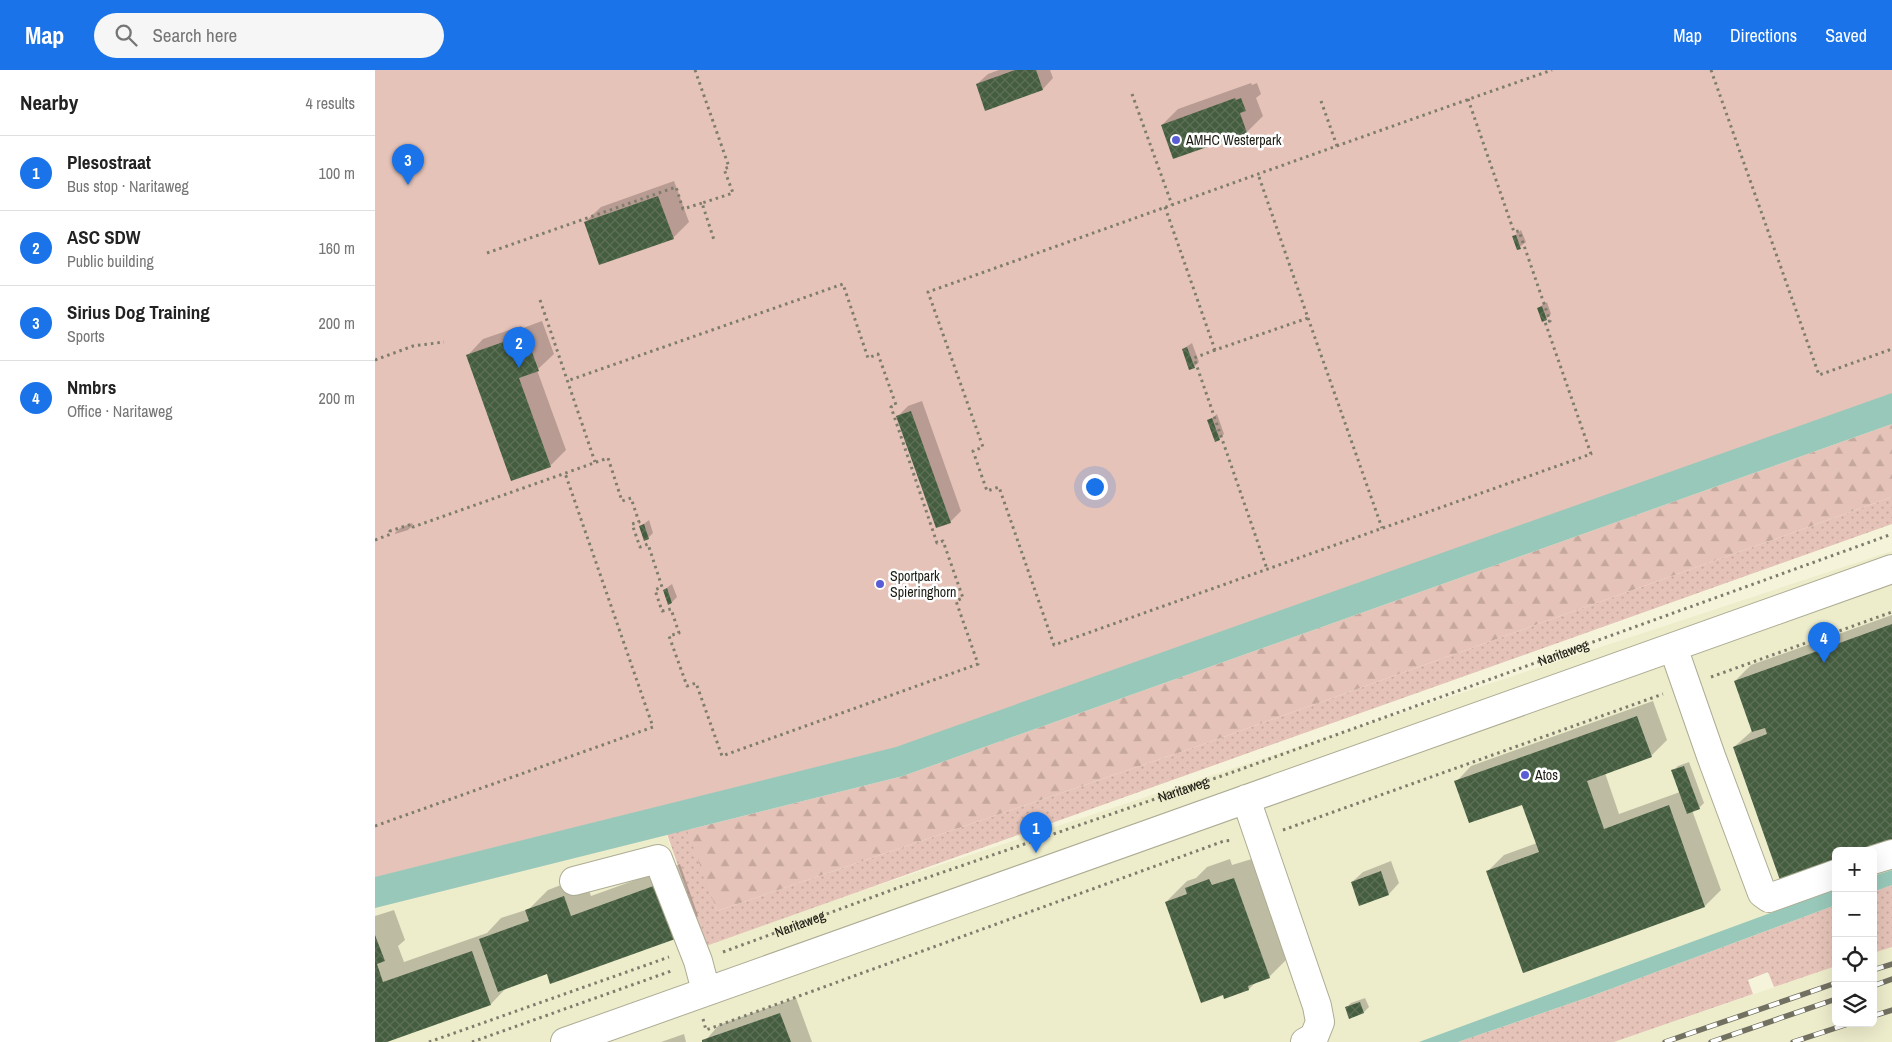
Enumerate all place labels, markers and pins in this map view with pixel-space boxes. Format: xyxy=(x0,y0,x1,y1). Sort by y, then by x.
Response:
place label: AMHC Westerpark xyxy=(1185,131,1282,149)
marker: AMHC Westerpark xyxy=(1170,134,1182,146)
pin: 3 xyxy=(392,144,424,185)
pin: 2 xyxy=(503,327,535,368)
place label: Sportpark Spieringhorn xyxy=(890,567,956,601)
marker: Sportpark Spieringhorn xyxy=(874,578,886,590)
pin: 4 xyxy=(1808,622,1840,663)
place label: Atos xyxy=(1534,766,1558,784)
marker: Atos xyxy=(1519,769,1531,781)
pin: 1 xyxy=(1020,812,1052,853)

